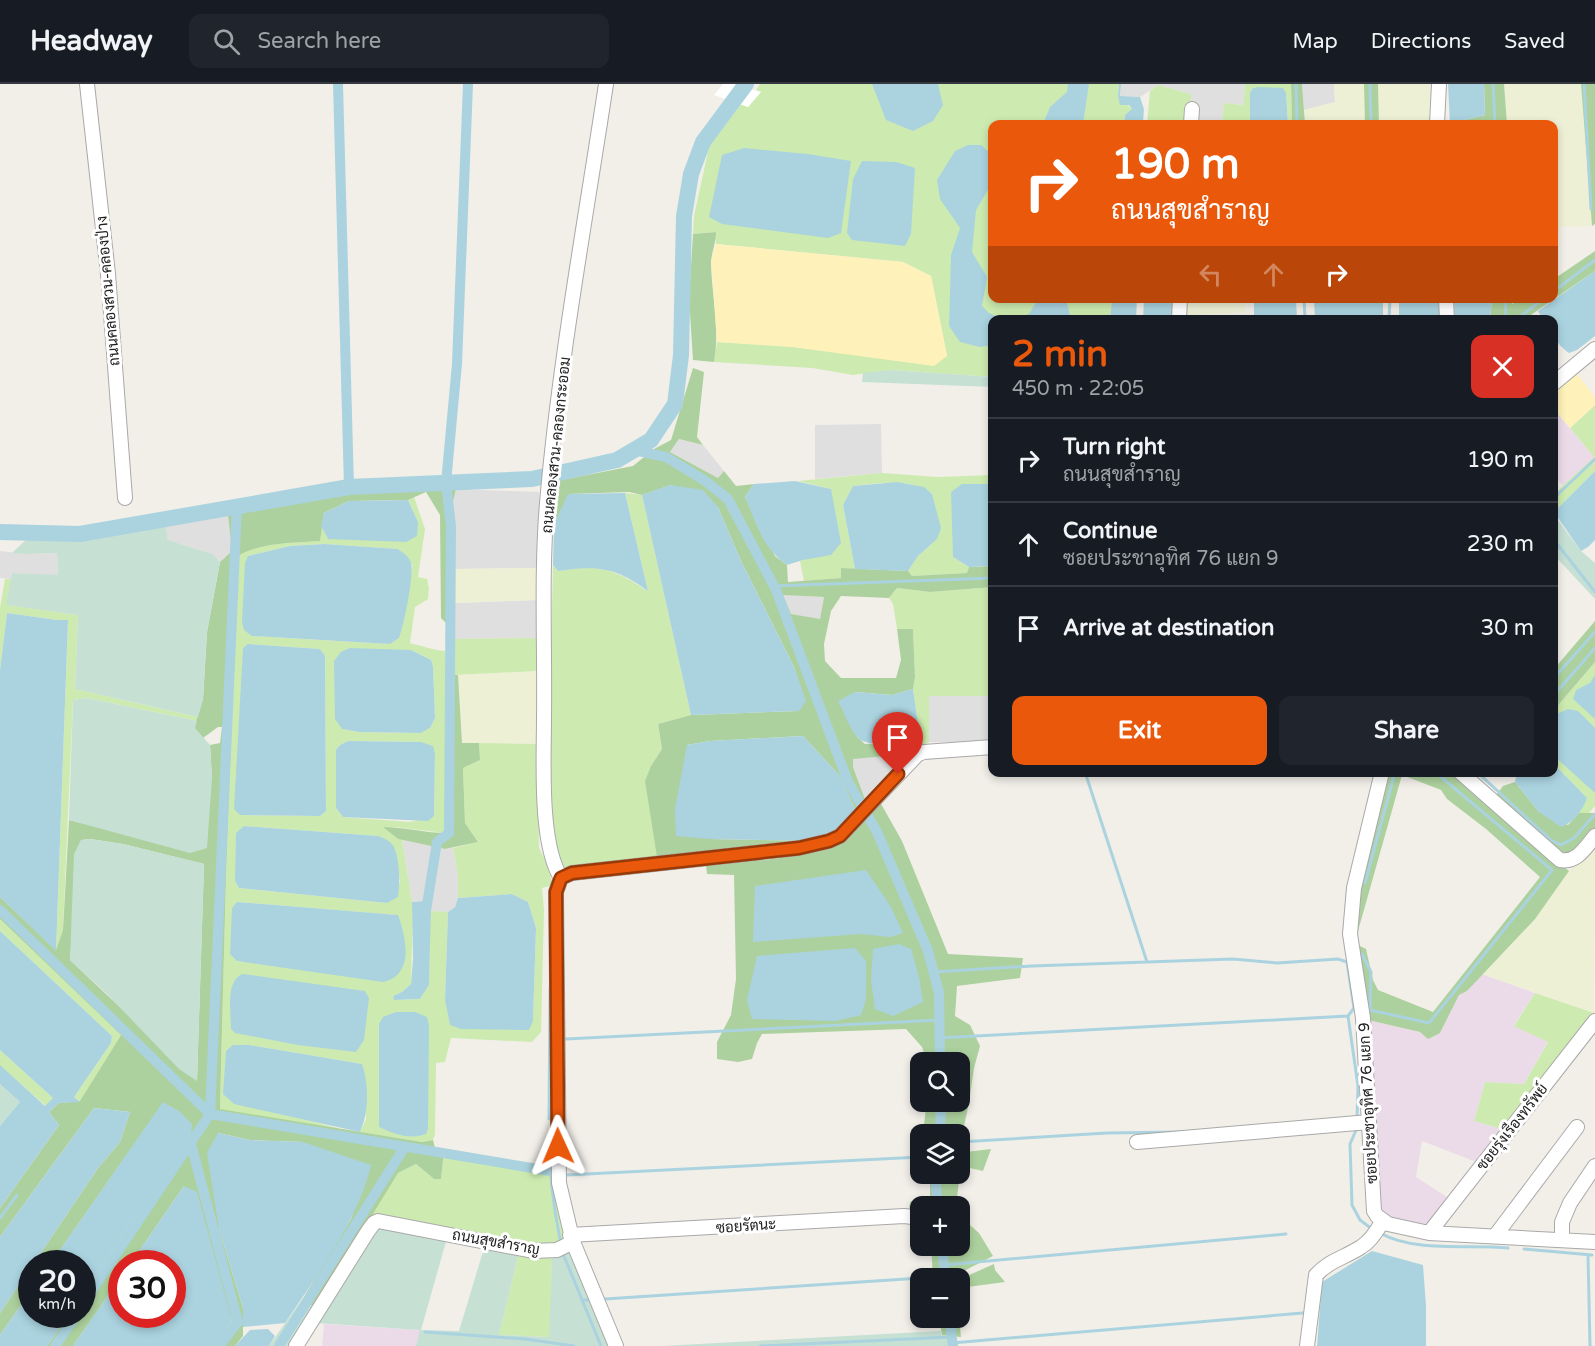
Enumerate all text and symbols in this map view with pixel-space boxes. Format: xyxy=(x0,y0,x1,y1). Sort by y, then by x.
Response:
search box xyxy=(189,14,609,68)
text: Headway xyxy=(30,24,153,58)
icon: search xyxy=(210,25,243,58)
text: Search here xyxy=(258,28,381,54)
text: Map xyxy=(1292,29,1338,54)
text: Directions xyxy=(1371,29,1471,54)
text: Saved xyxy=(1504,29,1565,54)
text: 190 m xyxy=(1111,139,1240,190)
icon: right xyxy=(1012,144,1090,222)
text: ถนนสุขสำราญ xyxy=(1111,194,1270,227)
street label: ถนนคลองสวน-คลองป่าง xyxy=(91,215,124,367)
icon: left xyxy=(1194,258,1227,291)
icon: ahead xyxy=(1257,258,1290,291)
icon: right xyxy=(1320,258,1353,291)
text: 2 min xyxy=(1012,333,1108,376)
button: close xyxy=(1471,335,1534,398)
street label: ถนนคลองสวน-คลองกระออม xyxy=(538,356,574,534)
text: 450 m · 22:05 xyxy=(1012,377,1144,401)
text: Turn right xyxy=(1063,434,1165,460)
icon: right xyxy=(1012,444,1045,477)
text: 190 m xyxy=(1467,447,1534,473)
text: ถนนสุขสำราญ xyxy=(1063,463,1181,487)
text: Continue xyxy=(1063,518,1158,544)
icon: ahead xyxy=(1012,528,1045,561)
text: 230 m xyxy=(1467,531,1534,557)
text: ซอยประชาอุทิศ 76 แยก 9 xyxy=(1063,547,1279,571)
icon: arrive xyxy=(1012,612,1045,645)
text: Arrive at destination xyxy=(1063,615,1274,641)
text: 30 m xyxy=(1480,615,1534,641)
button: Exit xyxy=(1012,696,1267,765)
button: Share xyxy=(1279,696,1534,765)
pin xyxy=(872,712,923,774)
icon: arrive xyxy=(881,721,914,754)
street label: ซอยประชาอุทิศ 76 แยก 9 xyxy=(1355,1022,1383,1184)
map controls xyxy=(910,1052,970,1328)
button: search xyxy=(910,1052,970,1112)
street label: ซอยรุ่งเรืองทรัพย์ xyxy=(1472,1080,1553,1175)
position arrow xyxy=(526,1114,590,1178)
button: layers xyxy=(910,1124,970,1184)
button: + xyxy=(910,1196,970,1256)
street label: ซอยรัตนะ xyxy=(715,1215,777,1237)
street label: ถนนสุขสำราญ xyxy=(451,1225,541,1261)
speed limit sign: 30 xyxy=(108,1250,186,1328)
text: 20 xyxy=(38,1263,76,1300)
button: − xyxy=(910,1268,970,1328)
text: km/h xyxy=(38,1295,76,1313)

